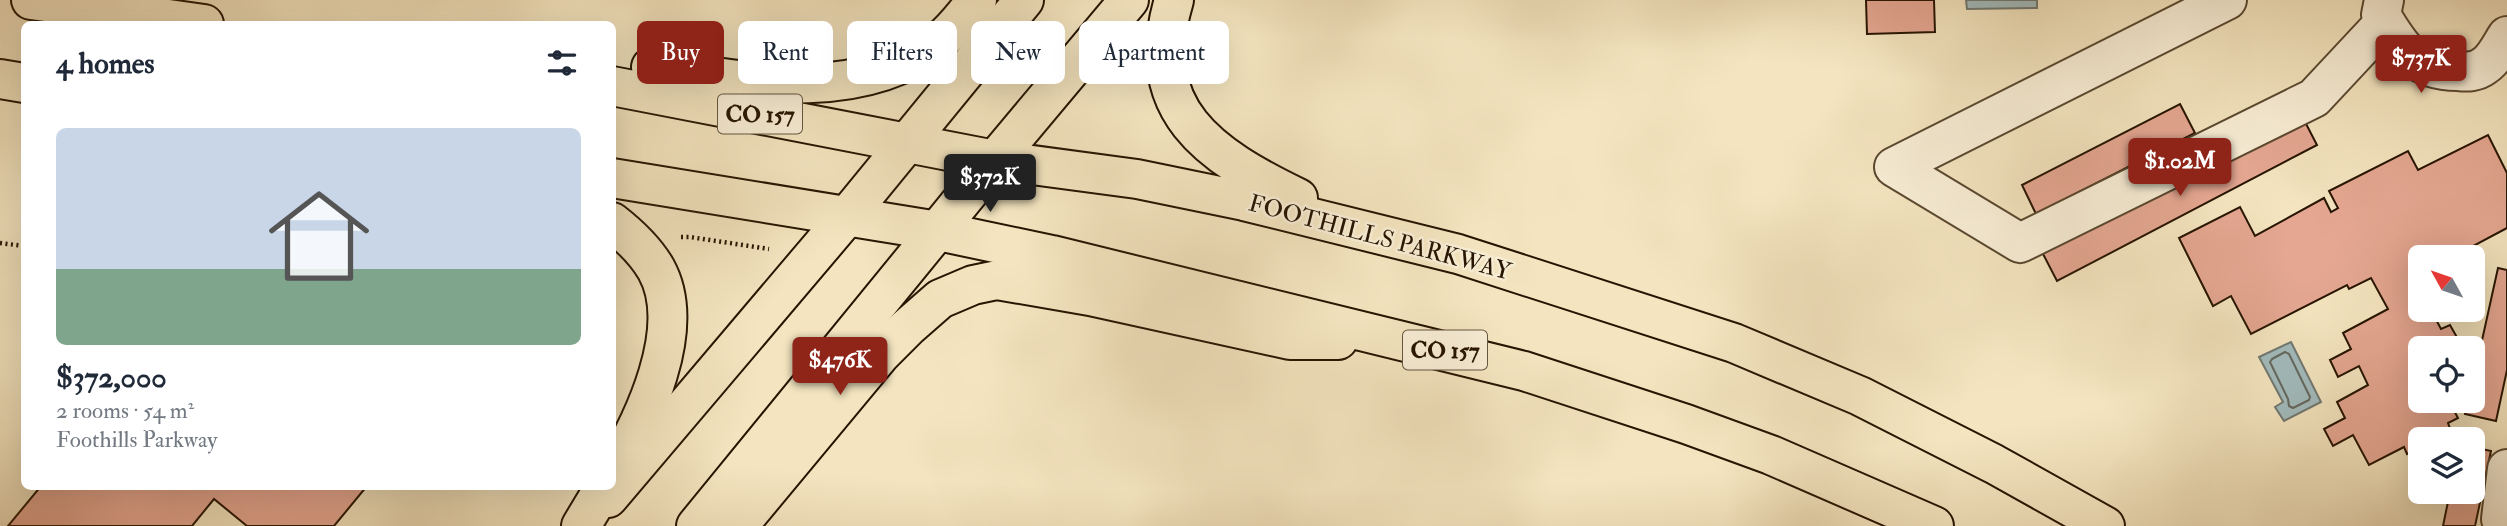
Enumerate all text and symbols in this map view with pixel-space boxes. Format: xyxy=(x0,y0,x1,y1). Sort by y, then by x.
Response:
chip: Buy xyxy=(637,21,724,84)
chip: Rent xyxy=(738,21,833,84)
chip: Filters xyxy=(847,21,957,84)
chip: New xyxy=(971,21,1065,84)
chip: Apartment xyxy=(1079,21,1229,84)
pin: $737K xyxy=(2372,36,2470,95)
text: $737K xyxy=(2391,43,2451,72)
icon: filters xyxy=(543,44,581,82)
text: 4 homes xyxy=(56,45,155,82)
road number: CO 157 xyxy=(718,94,802,134)
pin: $1.02M xyxy=(2123,138,2237,198)
text: $1.02M xyxy=(2144,146,2216,175)
pin: $372K xyxy=(941,154,1039,214)
text: $372K xyxy=(960,162,1020,191)
icon: home xyxy=(256,173,382,299)
street label: FOOTHILLS PARKWAY xyxy=(1245,187,1515,288)
north arrow xyxy=(2408,245,2485,322)
map controls xyxy=(2408,245,2485,504)
road number: CO 157 xyxy=(1403,330,1487,370)
button: locate xyxy=(2408,336,2485,413)
pin: $476K xyxy=(791,338,889,397)
text: $476K xyxy=(808,345,872,374)
text: $372,000 xyxy=(56,359,167,396)
text: 2 rooms · 54 m² xyxy=(56,396,194,425)
text: Foothills Parkway xyxy=(56,425,217,454)
button: layers xyxy=(2408,427,2485,504)

